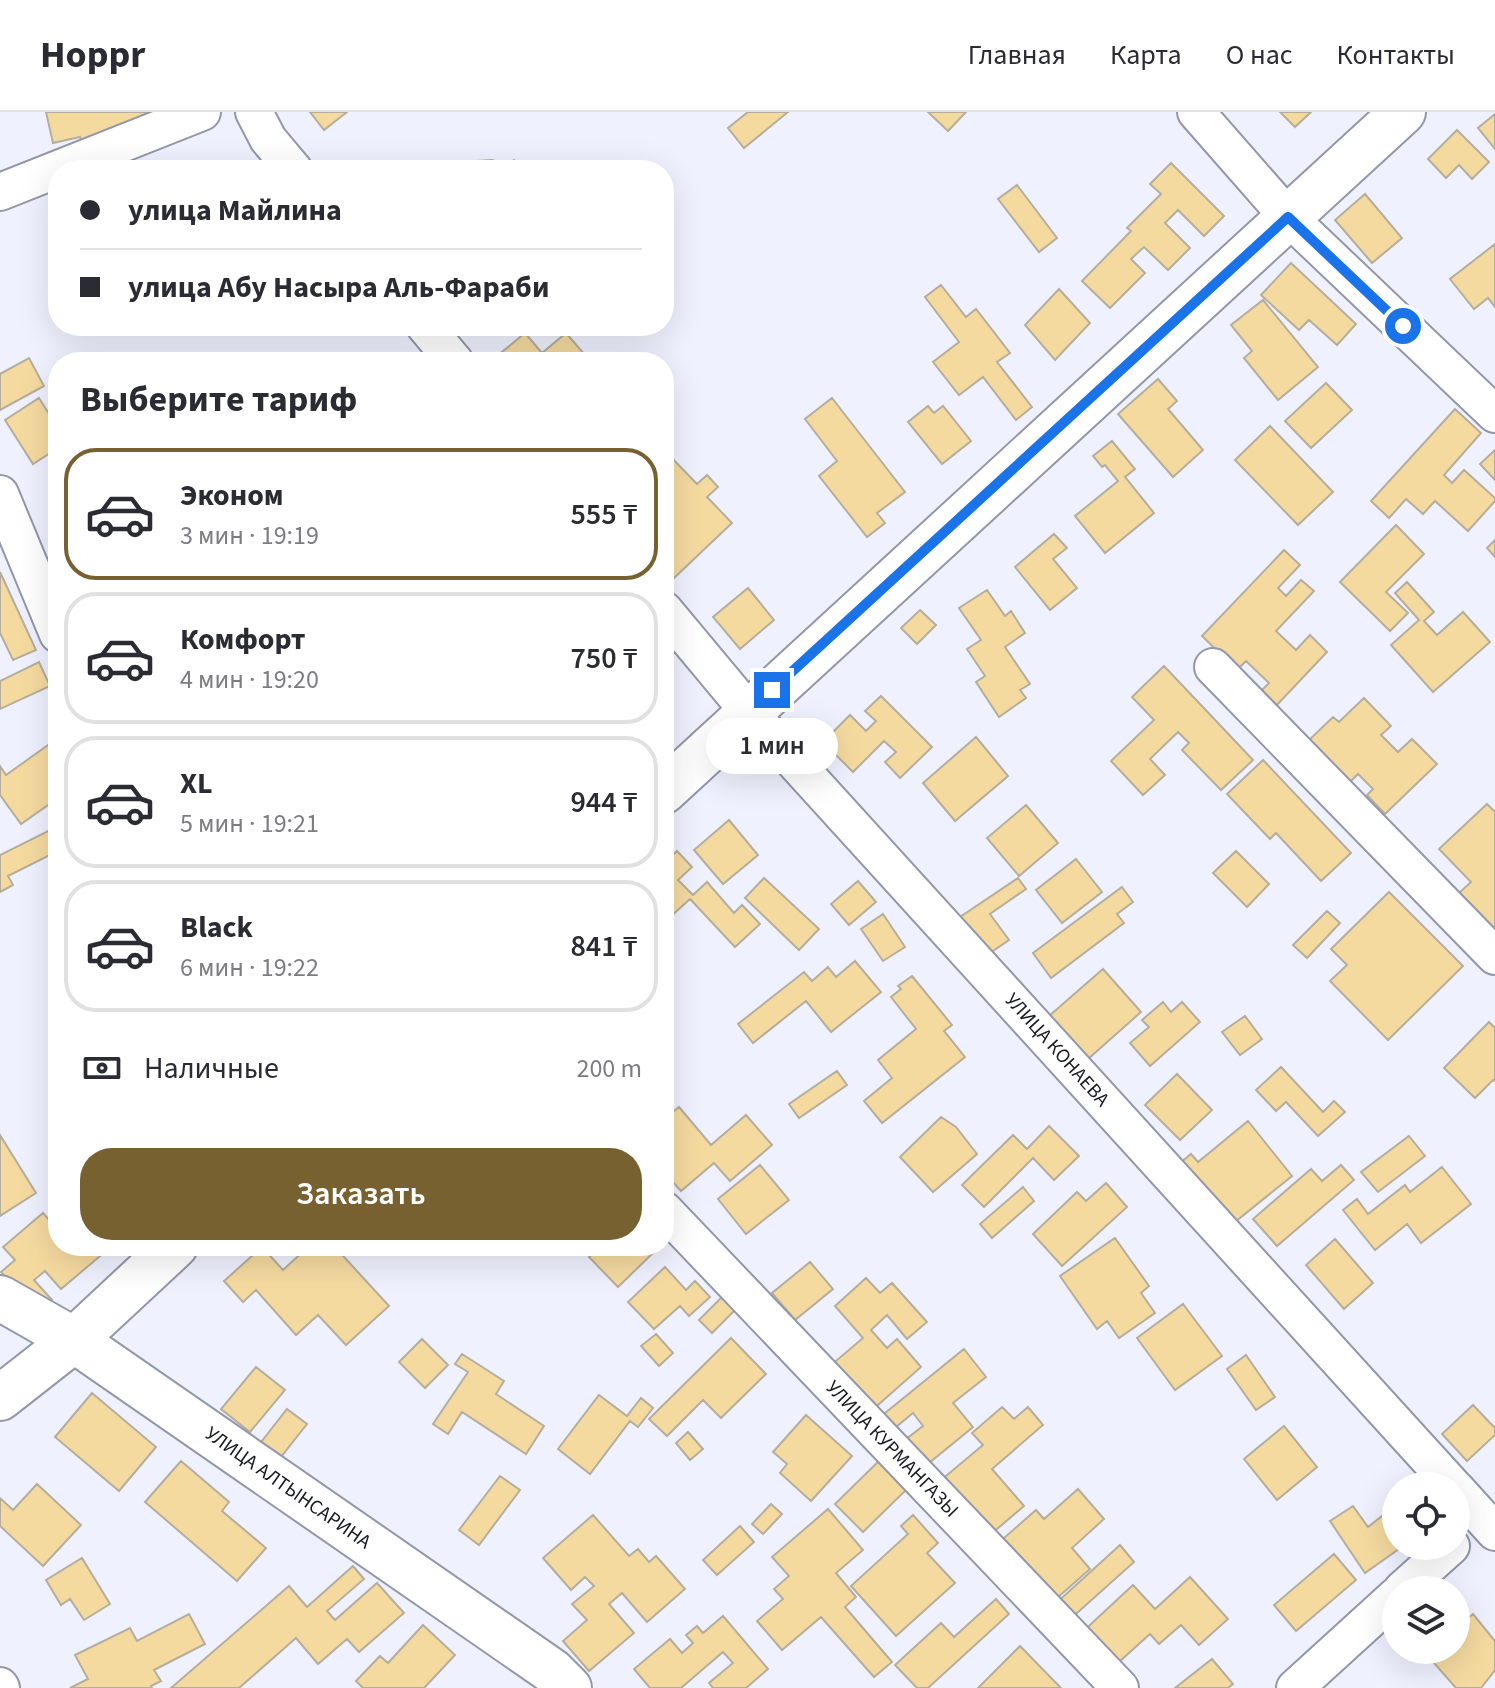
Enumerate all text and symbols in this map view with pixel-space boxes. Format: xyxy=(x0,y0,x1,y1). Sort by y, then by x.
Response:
text: Hoppr xyxy=(40,28,145,82)
text: Главная xyxy=(968,35,1066,75)
text: Карта xyxy=(1110,35,1182,75)
text: О нас xyxy=(1226,35,1293,75)
text: Контакты xyxy=(1337,35,1455,75)
text: улица Майлина xyxy=(128,189,342,232)
text: улица Абу Насыра Аль-Фараби xyxy=(128,266,549,309)
route start xyxy=(1385,308,1421,344)
text: Выберите тариф xyxy=(80,374,357,425)
text: Эконом xyxy=(180,474,284,517)
icon: car xyxy=(84,478,156,550)
text: 555 ₸ xyxy=(570,493,638,536)
text: 3 мин · 19:19 xyxy=(180,517,319,554)
text: Комфорт xyxy=(180,618,306,661)
icon: car xyxy=(84,622,156,694)
text: 750 ₸ xyxy=(570,637,638,680)
text: 4 мин · 19:20 xyxy=(180,661,319,698)
route end xyxy=(754,672,790,708)
callout: 1 мин xyxy=(706,718,838,774)
text: 1 мин xyxy=(739,727,805,764)
text: XL xyxy=(180,762,213,805)
icon: car xyxy=(84,766,156,838)
text: 944 ₸ xyxy=(570,781,638,824)
text: 5 мин · 19:21 xyxy=(180,805,319,842)
text: Black xyxy=(180,906,253,949)
icon: car xyxy=(84,910,156,982)
text: 841 ₸ xyxy=(570,925,638,968)
text: 6 мин · 19:22 xyxy=(180,949,319,986)
street label: УЛИЦА КОНАЕВА xyxy=(998,987,1116,1113)
icon: cash xyxy=(80,1046,124,1090)
text: Наличные xyxy=(144,1047,279,1090)
text: 200 m xyxy=(576,1050,642,1087)
button: Заказать xyxy=(80,1148,642,1240)
street label: УЛИЦА КУРМАНГАЗЫ xyxy=(819,1374,965,1524)
street label: УЛИЦА АЛТЫНСАРИНА xyxy=(199,1420,377,1556)
map controls xyxy=(1382,1472,1470,1664)
button: locate xyxy=(1382,1472,1470,1560)
button: layers xyxy=(1382,1576,1470,1664)

